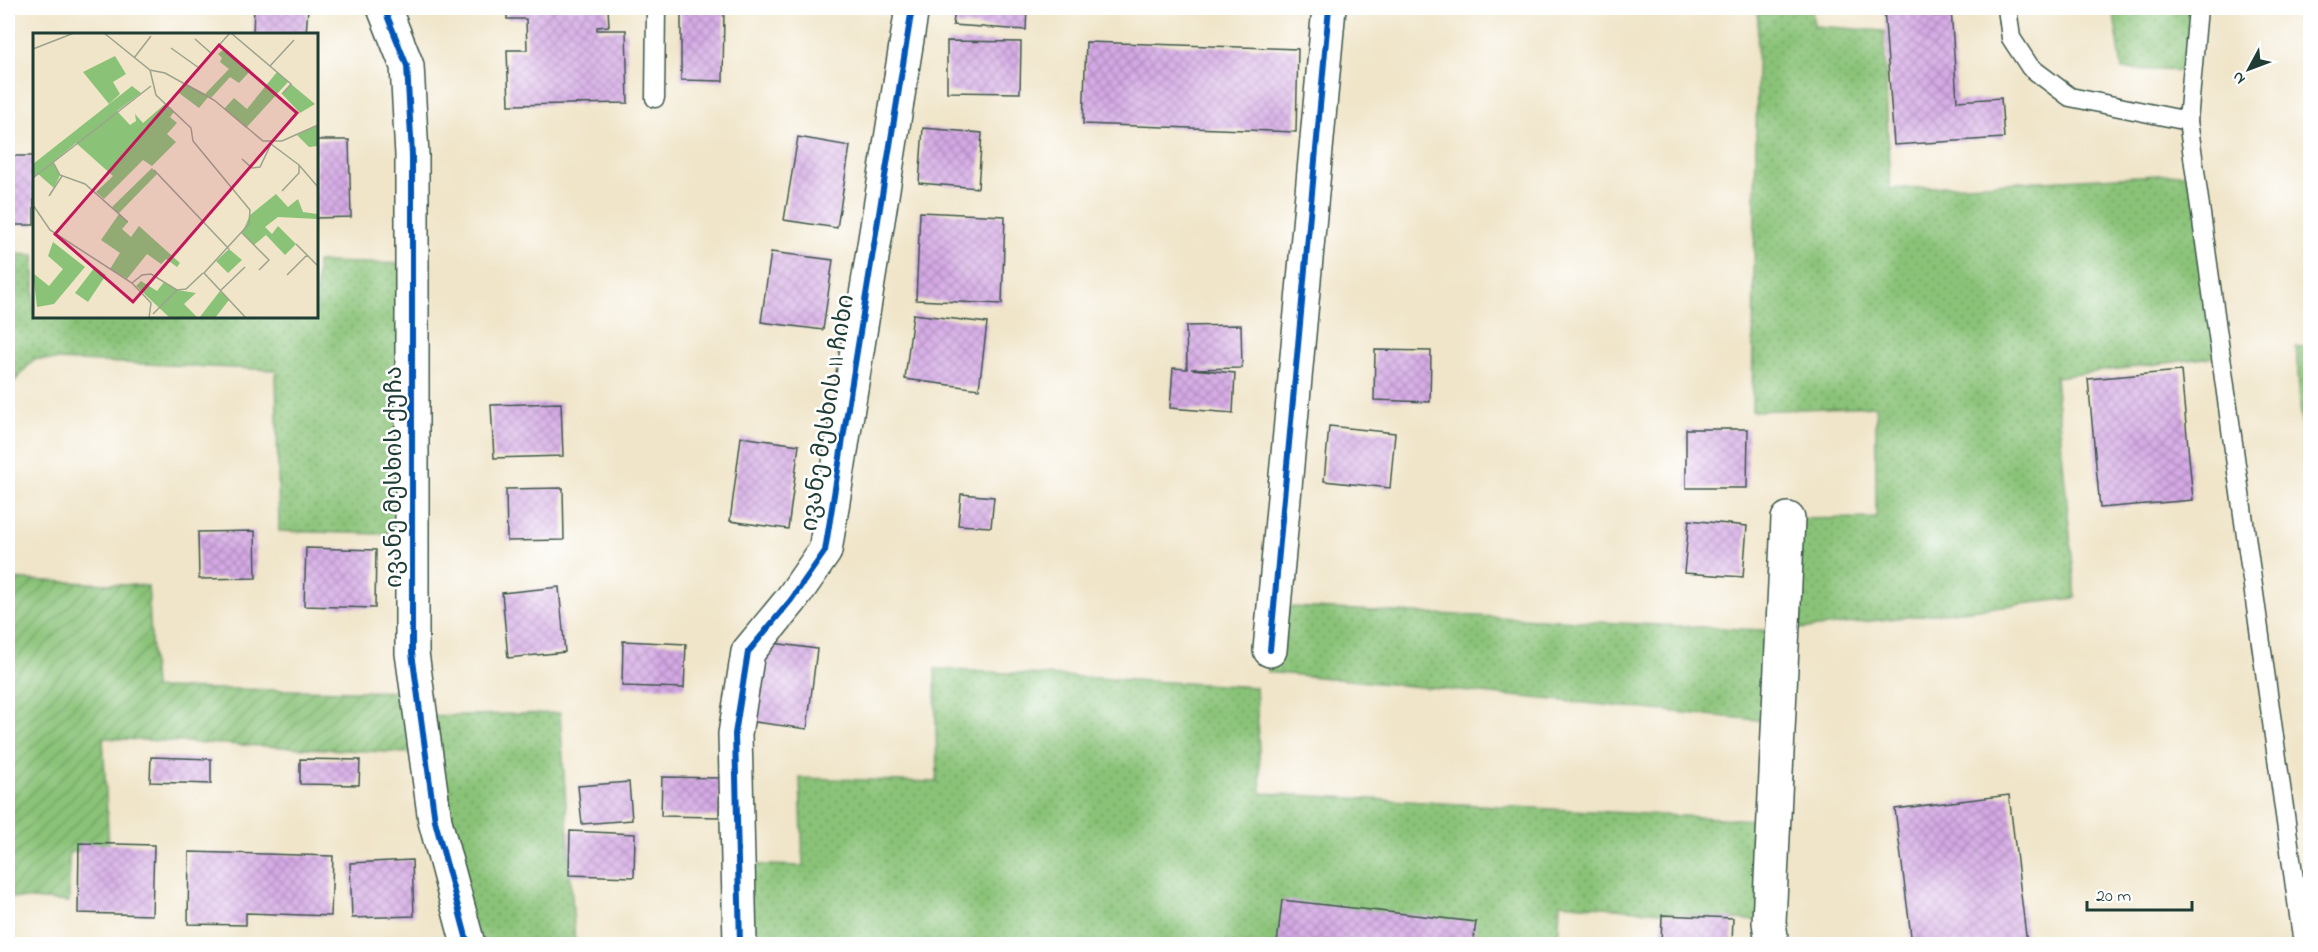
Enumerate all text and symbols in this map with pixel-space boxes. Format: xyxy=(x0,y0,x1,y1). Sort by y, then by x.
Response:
inset map xyxy=(33,33,318,318)
north arrow xyxy=(2219,39,2279,99)
text: N xyxy=(2226,65,2252,89)
street label: ივანე მესხის II ჩიხი xyxy=(793,292,865,534)
street label: ივანე მესხის ქუჩა xyxy=(378,366,413,588)
scale bar xyxy=(2087,874,2192,912)
text: 20 m xyxy=(2096,884,2131,910)

